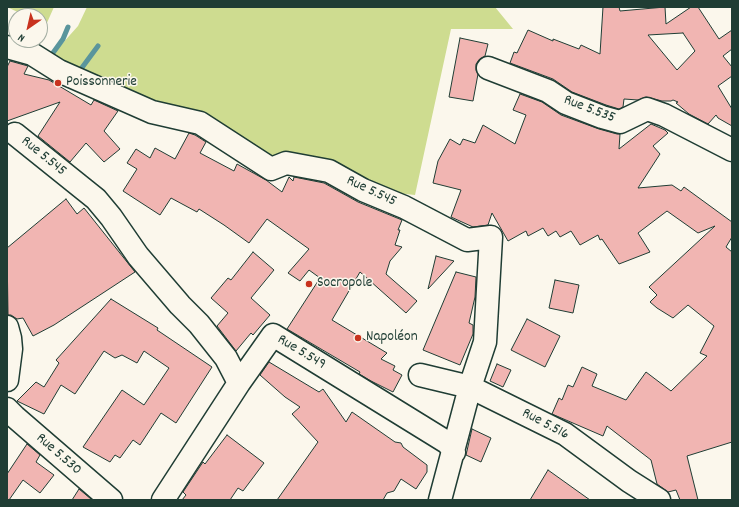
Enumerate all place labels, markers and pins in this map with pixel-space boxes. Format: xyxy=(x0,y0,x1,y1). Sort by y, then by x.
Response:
place label: Poissonnerie xyxy=(66,74,137,92)
marker: Poissonnerie xyxy=(53,78,63,88)
place label: Socropole xyxy=(317,275,372,293)
marker: Socropole xyxy=(304,279,314,289)
place label: Napoléon xyxy=(366,329,418,347)
marker: Napoléon xyxy=(353,333,363,343)

